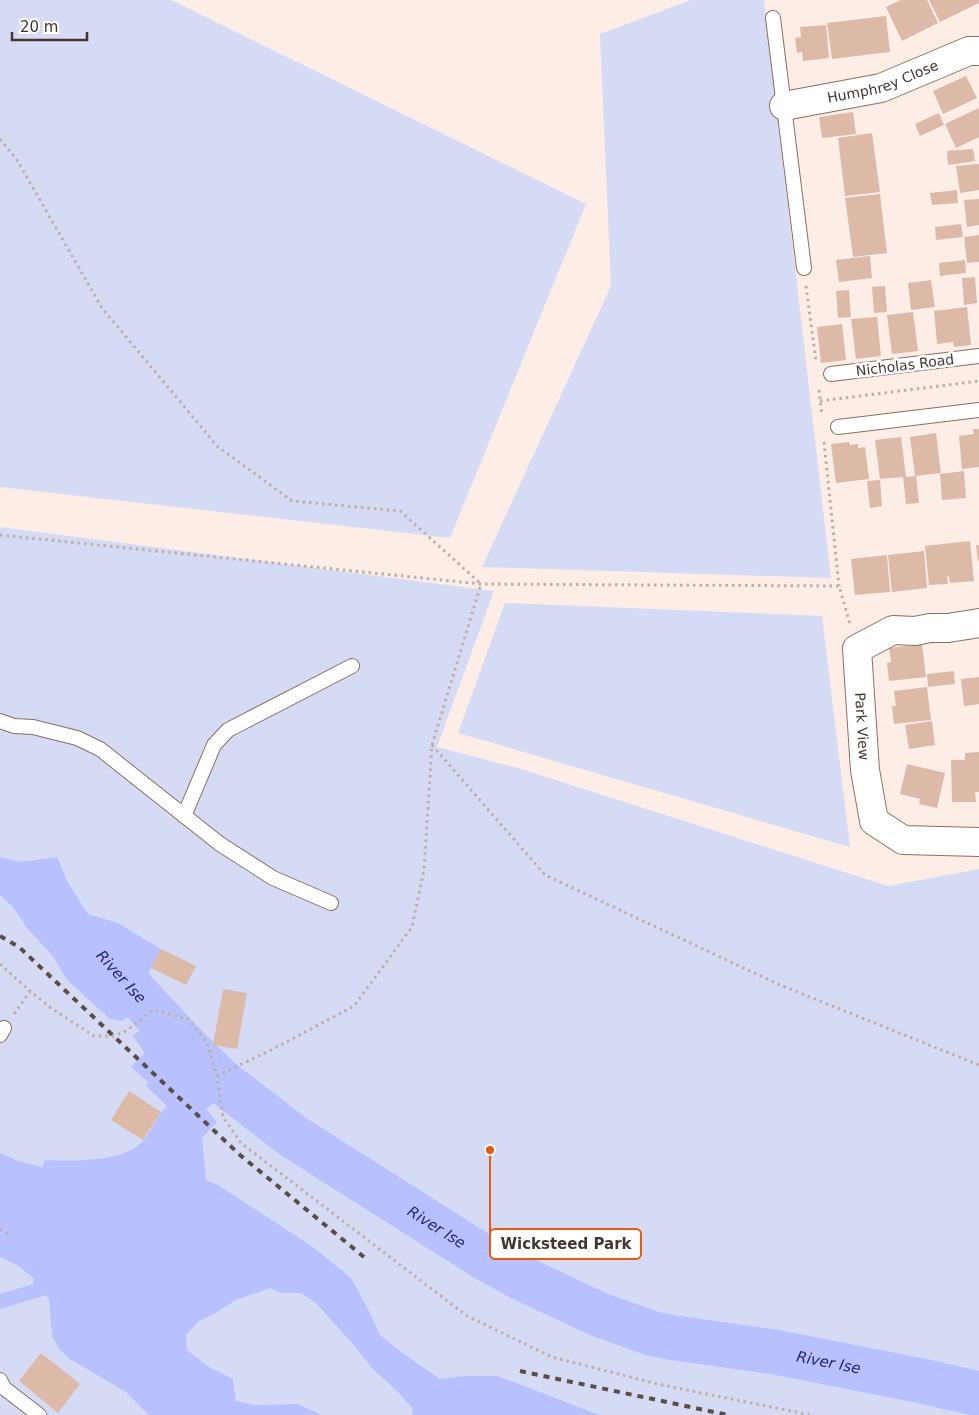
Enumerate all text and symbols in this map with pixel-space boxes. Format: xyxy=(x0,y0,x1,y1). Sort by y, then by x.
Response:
scale bar xyxy=(12,10,88,42)
text: 20 m xyxy=(20,18,58,36)
street label: Humphrey Close xyxy=(826,57,941,106)
street label: Nicholas Road xyxy=(855,351,955,379)
street label: Park View xyxy=(852,692,872,761)
water label: River Ise xyxy=(93,947,150,1007)
water label: River Ise xyxy=(404,1202,469,1252)
callout: Wicksteed Park xyxy=(490,1229,641,1259)
text: Wicksteed Park xyxy=(500,1235,633,1253)
water label: River Ise xyxy=(795,1347,862,1378)

